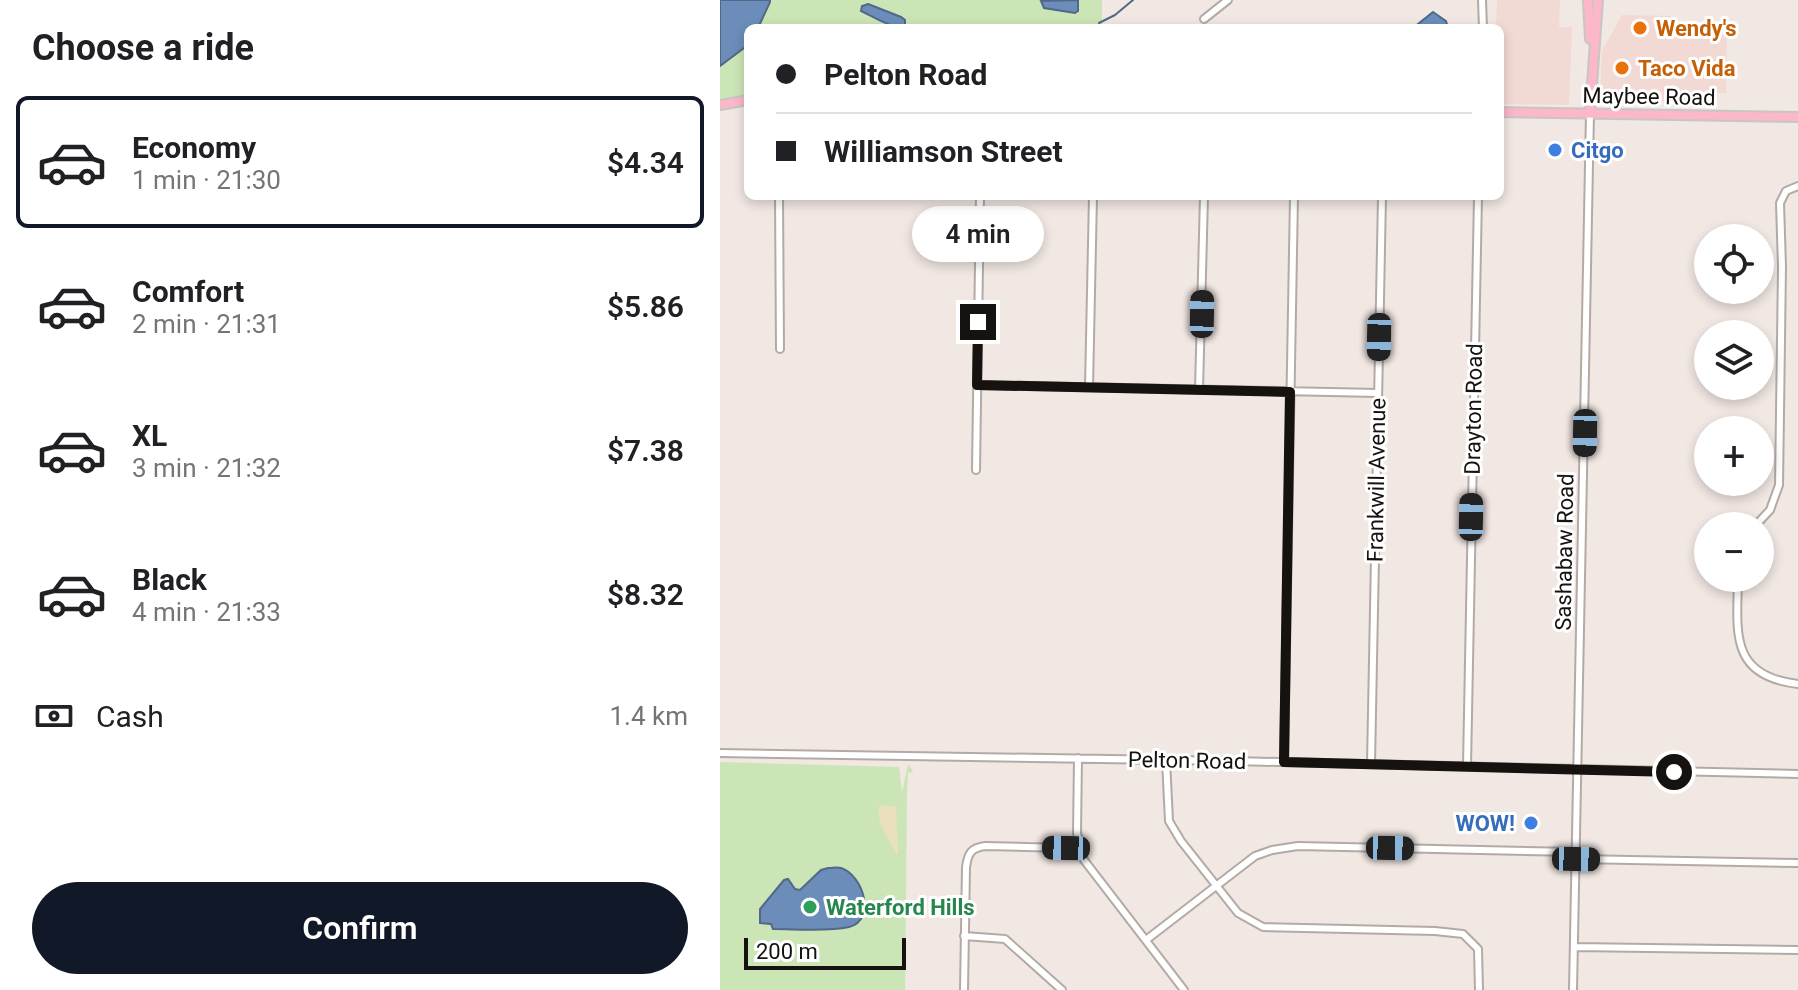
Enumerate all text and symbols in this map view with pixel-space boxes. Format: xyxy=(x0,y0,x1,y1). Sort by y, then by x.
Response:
place label: Wendy's xyxy=(1656,16,1737,41)
marker: Wendy's xyxy=(1631,19,1649,37)
text: Choose a ride xyxy=(32,27,254,69)
place label: Taco Vida xyxy=(1638,56,1736,81)
text: Pelton Road xyxy=(824,57,987,92)
marker: Taco Vida xyxy=(1613,59,1631,77)
street label: Maybee Road xyxy=(1582,83,1716,110)
icon: car xyxy=(36,126,108,198)
text: Economy xyxy=(132,130,256,165)
text: Williamson Street xyxy=(824,134,1063,169)
place label: Citgo xyxy=(1571,138,1624,163)
marker: Citgo xyxy=(1546,141,1564,159)
text: $4.34 xyxy=(607,145,684,180)
text: 1 min · 21:30 xyxy=(132,165,281,195)
callout: 4 min xyxy=(912,206,1044,262)
text: 4 min xyxy=(945,219,1011,249)
map controls xyxy=(1694,224,1774,592)
button: locate xyxy=(1694,224,1774,304)
icon: car xyxy=(36,270,108,342)
text: Comfort xyxy=(132,274,244,309)
text: $5.86 xyxy=(607,289,684,324)
car xyxy=(1190,290,1214,338)
route end xyxy=(960,304,996,340)
text: 2 min · 21:31 xyxy=(132,309,281,339)
car xyxy=(1367,313,1391,361)
button: layers xyxy=(1694,320,1774,400)
street label: Drayton Road xyxy=(1460,343,1487,475)
street label: Frankwill Avenue xyxy=(1363,398,1390,562)
car xyxy=(1573,409,1597,457)
icon: car xyxy=(36,414,108,486)
button: + xyxy=(1694,416,1774,496)
text: XL xyxy=(132,418,167,453)
text: $7.38 xyxy=(607,433,684,468)
text: 3 min · 21:32 xyxy=(132,453,281,483)
street label: Sashabaw Road xyxy=(1551,473,1578,631)
car xyxy=(1459,493,1483,541)
button: − xyxy=(1694,512,1774,592)
icon: car xyxy=(36,558,108,630)
text: Black xyxy=(132,562,207,597)
text: $8.32 xyxy=(607,577,684,612)
text: 4 min · 21:33 xyxy=(132,597,281,627)
icon: cash xyxy=(32,694,76,738)
text: Cash xyxy=(96,699,164,734)
text: 1.4 km xyxy=(609,701,688,731)
street label: Pelton Road xyxy=(1128,747,1246,774)
route start xyxy=(1656,754,1692,790)
place label: WOW! xyxy=(1455,811,1515,836)
marker: WOW! xyxy=(1522,814,1540,832)
car xyxy=(1042,836,1090,860)
car xyxy=(1366,836,1414,860)
car xyxy=(1552,847,1600,871)
button: Confirm xyxy=(32,882,688,974)
place label: Waterford Hills xyxy=(826,895,975,920)
marker: Waterford Hills xyxy=(801,898,819,916)
scale bar xyxy=(744,934,906,970)
text: 200 m xyxy=(756,939,818,964)

